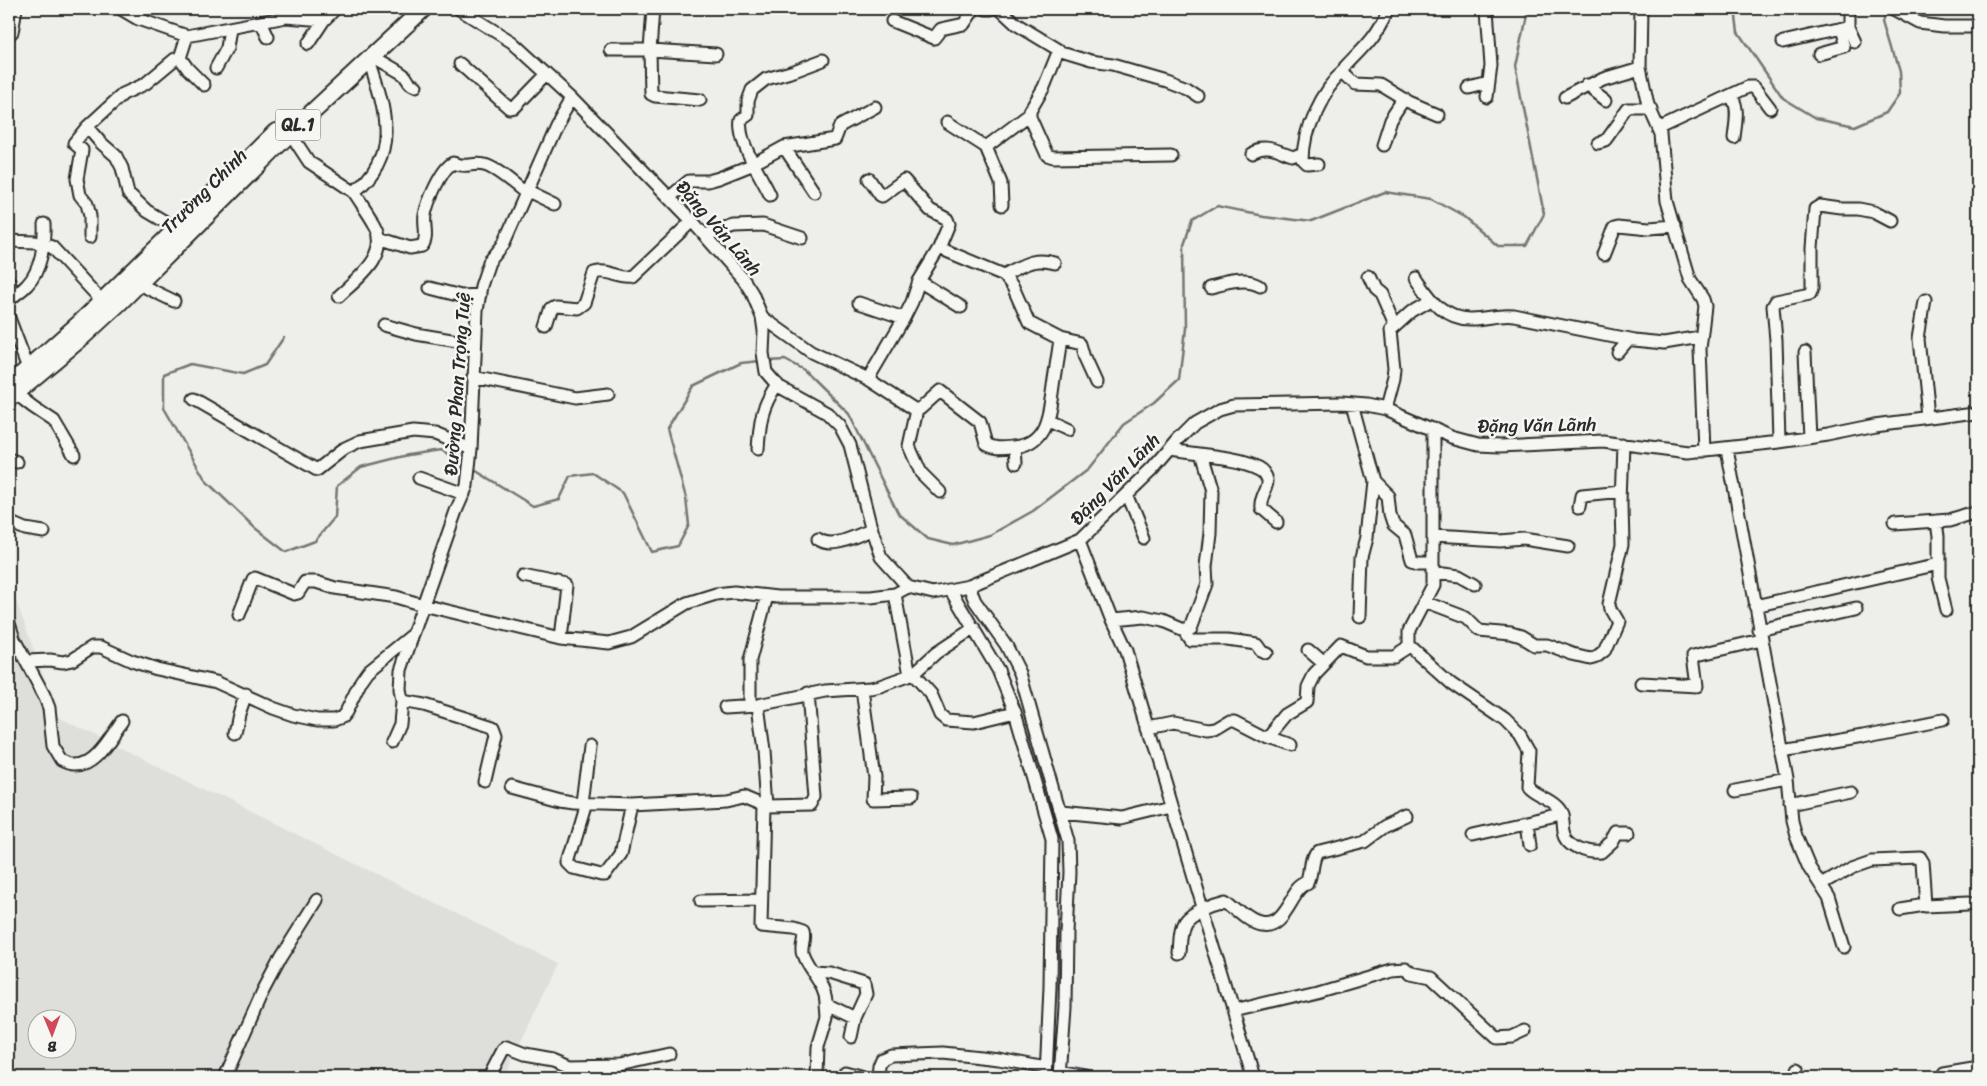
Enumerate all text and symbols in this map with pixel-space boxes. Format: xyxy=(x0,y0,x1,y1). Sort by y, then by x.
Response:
road number: QL.1 xyxy=(276,110,320,140)
street label: Trường Chinh xyxy=(153,140,255,242)
street label: Đặng Văn Lãnh xyxy=(668,172,770,284)
street label: Đường Phan Trọng Tuệ xyxy=(434,291,480,477)
street label: Đặng Văn Lãnh xyxy=(1477,407,1597,443)
street label: Đặng Văn Lãnh xyxy=(1062,425,1168,533)
north arrow xyxy=(28,1008,78,1058)
text: B xyxy=(47,1034,57,1059)

